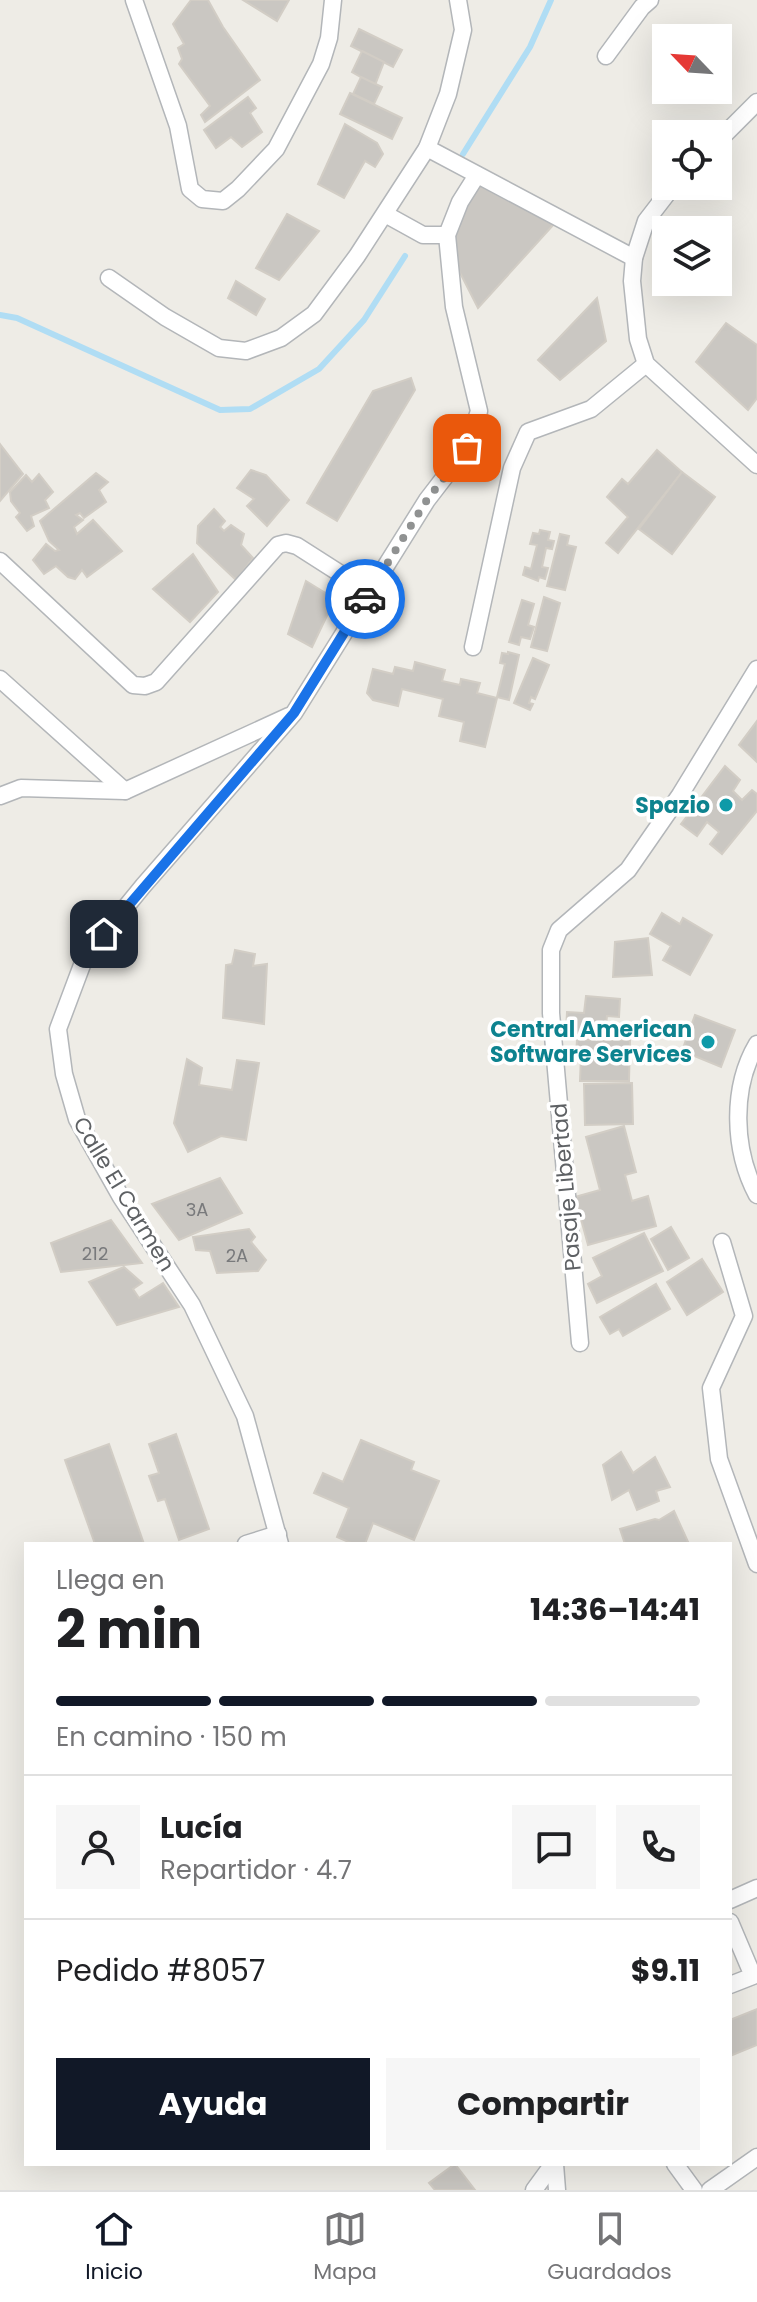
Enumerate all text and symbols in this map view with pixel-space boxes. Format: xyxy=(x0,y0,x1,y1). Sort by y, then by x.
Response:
north arrow xyxy=(652,24,732,104)
map controls xyxy=(652,24,732,296)
button: locate xyxy=(652,120,732,200)
button: layers xyxy=(652,216,732,296)
pin xyxy=(433,414,501,482)
icon: bag xyxy=(445,426,489,470)
courier xyxy=(325,559,405,639)
icon: car xyxy=(343,577,387,621)
place label: Spazio xyxy=(635,790,710,821)
marker: Spazio xyxy=(717,796,735,814)
pin xyxy=(70,900,138,968)
icon: home xyxy=(82,912,126,956)
place label: Central American Software Services xyxy=(490,1014,692,1070)
marker: Central American Software Services xyxy=(699,1033,717,1051)
street label: Pasaje Libertad xyxy=(543,1102,589,1272)
street label: Calle El Carmen xyxy=(66,1111,182,1277)
house number: 3A xyxy=(186,1197,208,1222)
house number: 212 xyxy=(82,1241,108,1266)
house number: 2A xyxy=(226,1243,248,1268)
text: Llega en xyxy=(56,1562,165,1598)
text: 14:36–14:41 xyxy=(530,1588,700,1631)
text: 2 min xyxy=(56,1593,202,1666)
text: En camino · 150 m xyxy=(56,1719,287,1755)
button: person xyxy=(56,1805,140,1889)
button: chat xyxy=(512,1805,596,1889)
button: phone xyxy=(616,1805,700,1889)
text: Lucía xyxy=(160,1806,243,1849)
text: Repartidor · 4.7 xyxy=(160,1852,352,1888)
text: Pedido #8057 xyxy=(56,1949,265,1992)
text: $9.11 xyxy=(631,1949,700,1992)
button: Ayuda xyxy=(56,2058,370,2150)
button: Compartir xyxy=(386,2058,700,2150)
tab: Inicio xyxy=(85,2207,143,2288)
tab: Mapa xyxy=(313,2207,377,2288)
tab: Guardados xyxy=(547,2207,672,2288)

